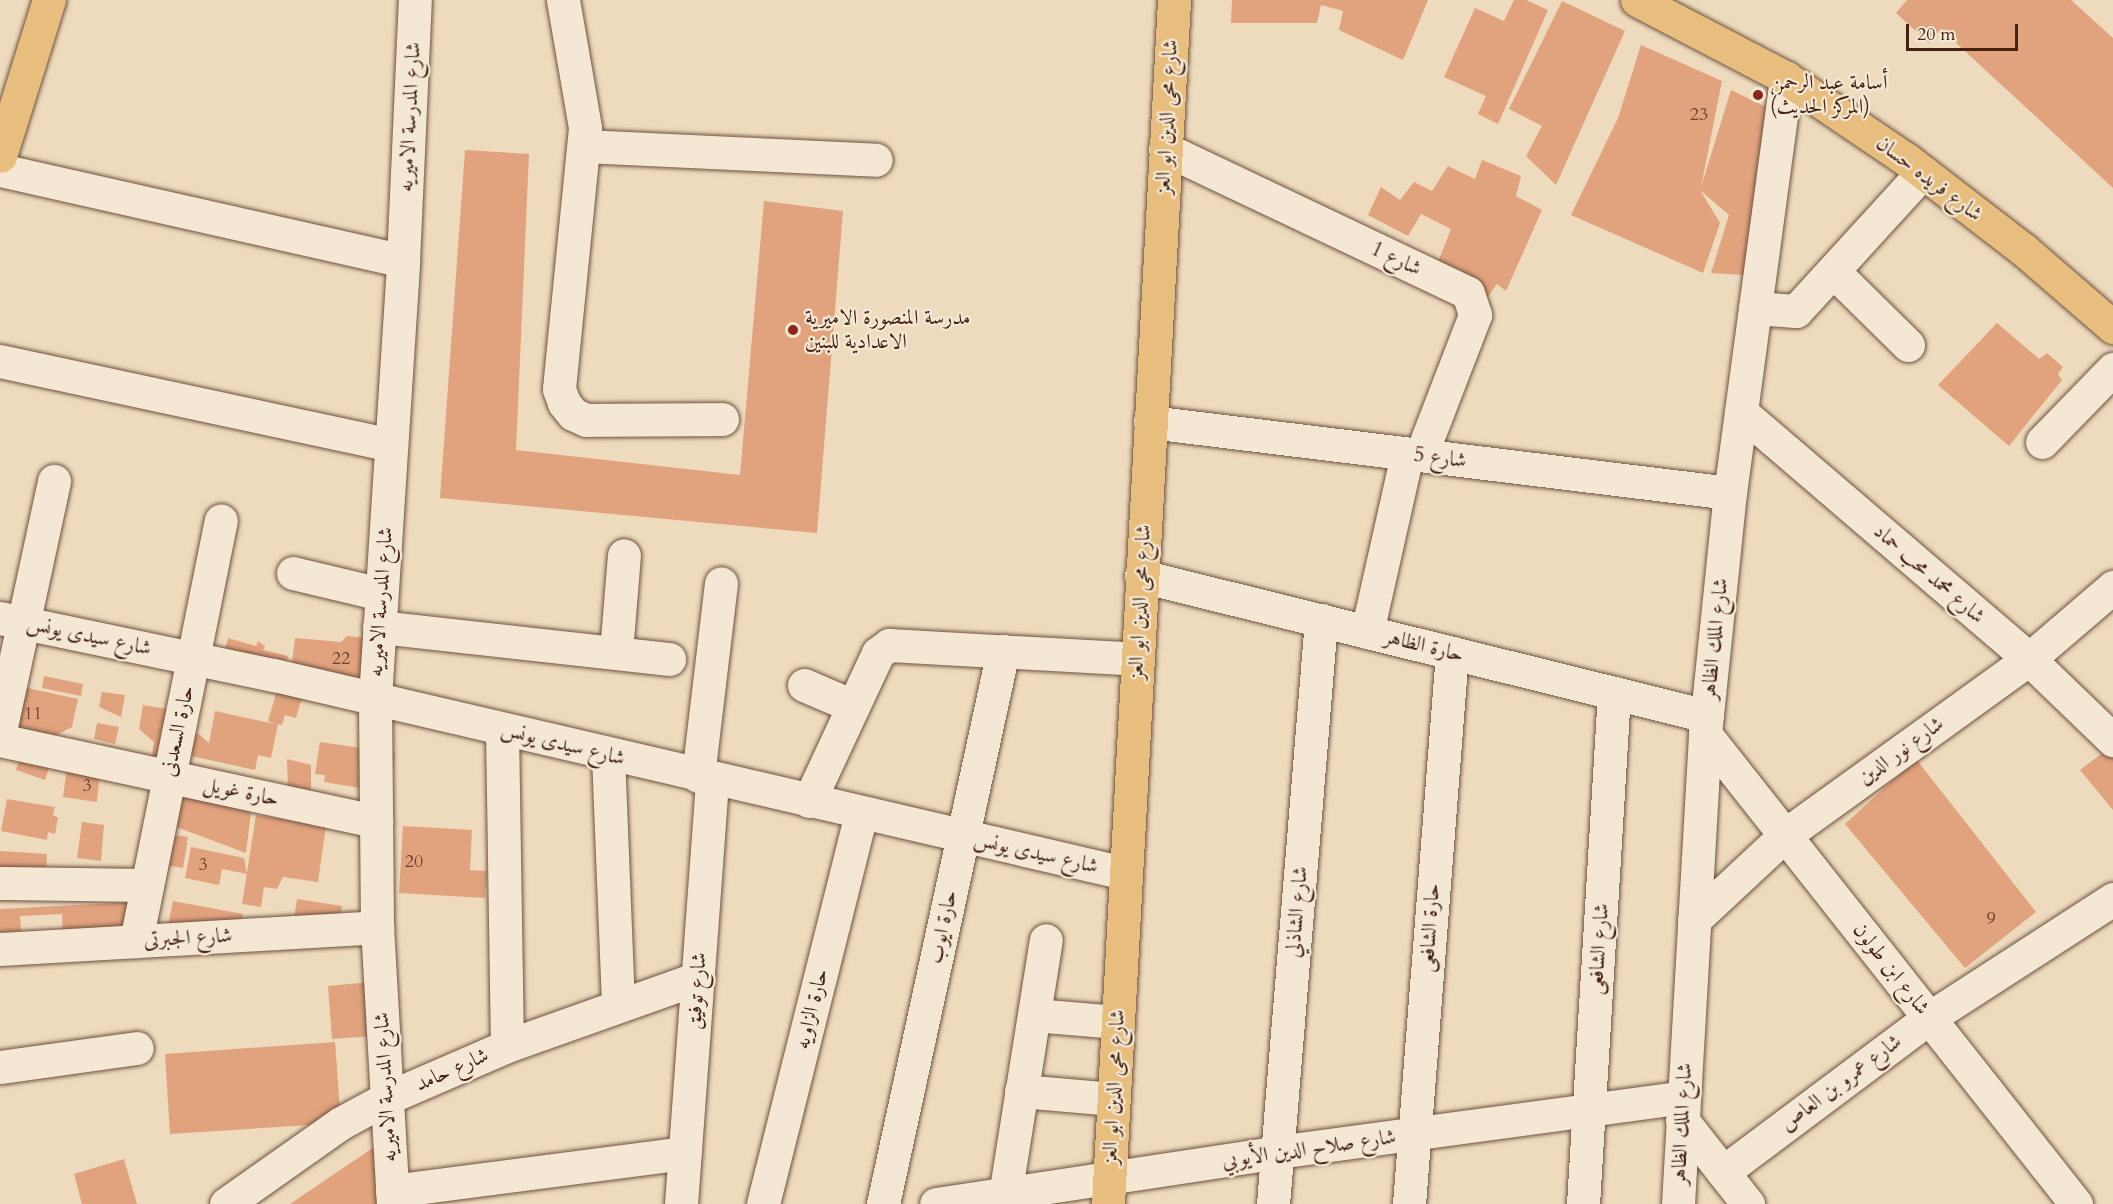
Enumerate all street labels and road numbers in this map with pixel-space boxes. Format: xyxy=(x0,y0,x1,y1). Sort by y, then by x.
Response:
street label: شارع محى الدين ابو العز xyxy=(1150,39,1184,195)
street label: شارع المدرسة الاميريه xyxy=(393,41,427,193)
street label: شارع فريده حسان xyxy=(1871,131,1987,227)
street label: شارع 1 xyxy=(1367,236,1425,282)
street label: شارع 5 xyxy=(1412,442,1468,474)
street label: شارع محمد محب حماد xyxy=(1868,519,1990,629)
street label: شارع محى الدين ابو العز xyxy=(1123,524,1157,680)
street label: شارع المدرسة الاميريه xyxy=(363,526,399,678)
street label: شارع الملك الظاهر xyxy=(1696,577,1734,701)
street label: شارع سيدى يونس xyxy=(24,611,154,661)
street label: حارة الظاهر xyxy=(1382,624,1466,668)
street label: حارة السعدنى xyxy=(156,683,200,779)
street label: شارع نور الدين xyxy=(1853,711,1949,791)
street label: شارع سيدى يونس xyxy=(498,716,628,772)
street label: حارة غويل xyxy=(201,772,281,812)
street label: شارع سيدى يونس xyxy=(971,826,1101,880)
street label: شارع الشاذلي xyxy=(1280,865,1314,959)
street label: حارة الشافعى xyxy=(1414,883,1446,973)
street label: حارة ايوب xyxy=(923,888,963,966)
street label: شارع الشافعى xyxy=(1583,902,1615,996)
street label: شارع ابن طولون xyxy=(1847,918,1935,1020)
street label: شارع الجبرتى xyxy=(143,923,233,953)
street label: شارع توفيق xyxy=(682,952,712,1030)
street label: حارة الزاويه xyxy=(790,966,834,1052)
street label: شارع محى الدين ابو العز xyxy=(1097,1009,1131,1165)
street label: شارع المدرسة الاميريه xyxy=(369,1011,403,1163)
street label: شارع عمرو بن العاص xyxy=(1775,1029,1907,1137)
street label: شارع حامد xyxy=(411,1043,493,1097)
street label: شارع الملك الظاهر xyxy=(1666,1062,1698,1186)
street label: شارع صلاح الدين الأيوبي xyxy=(1220,1124,1398,1174)

